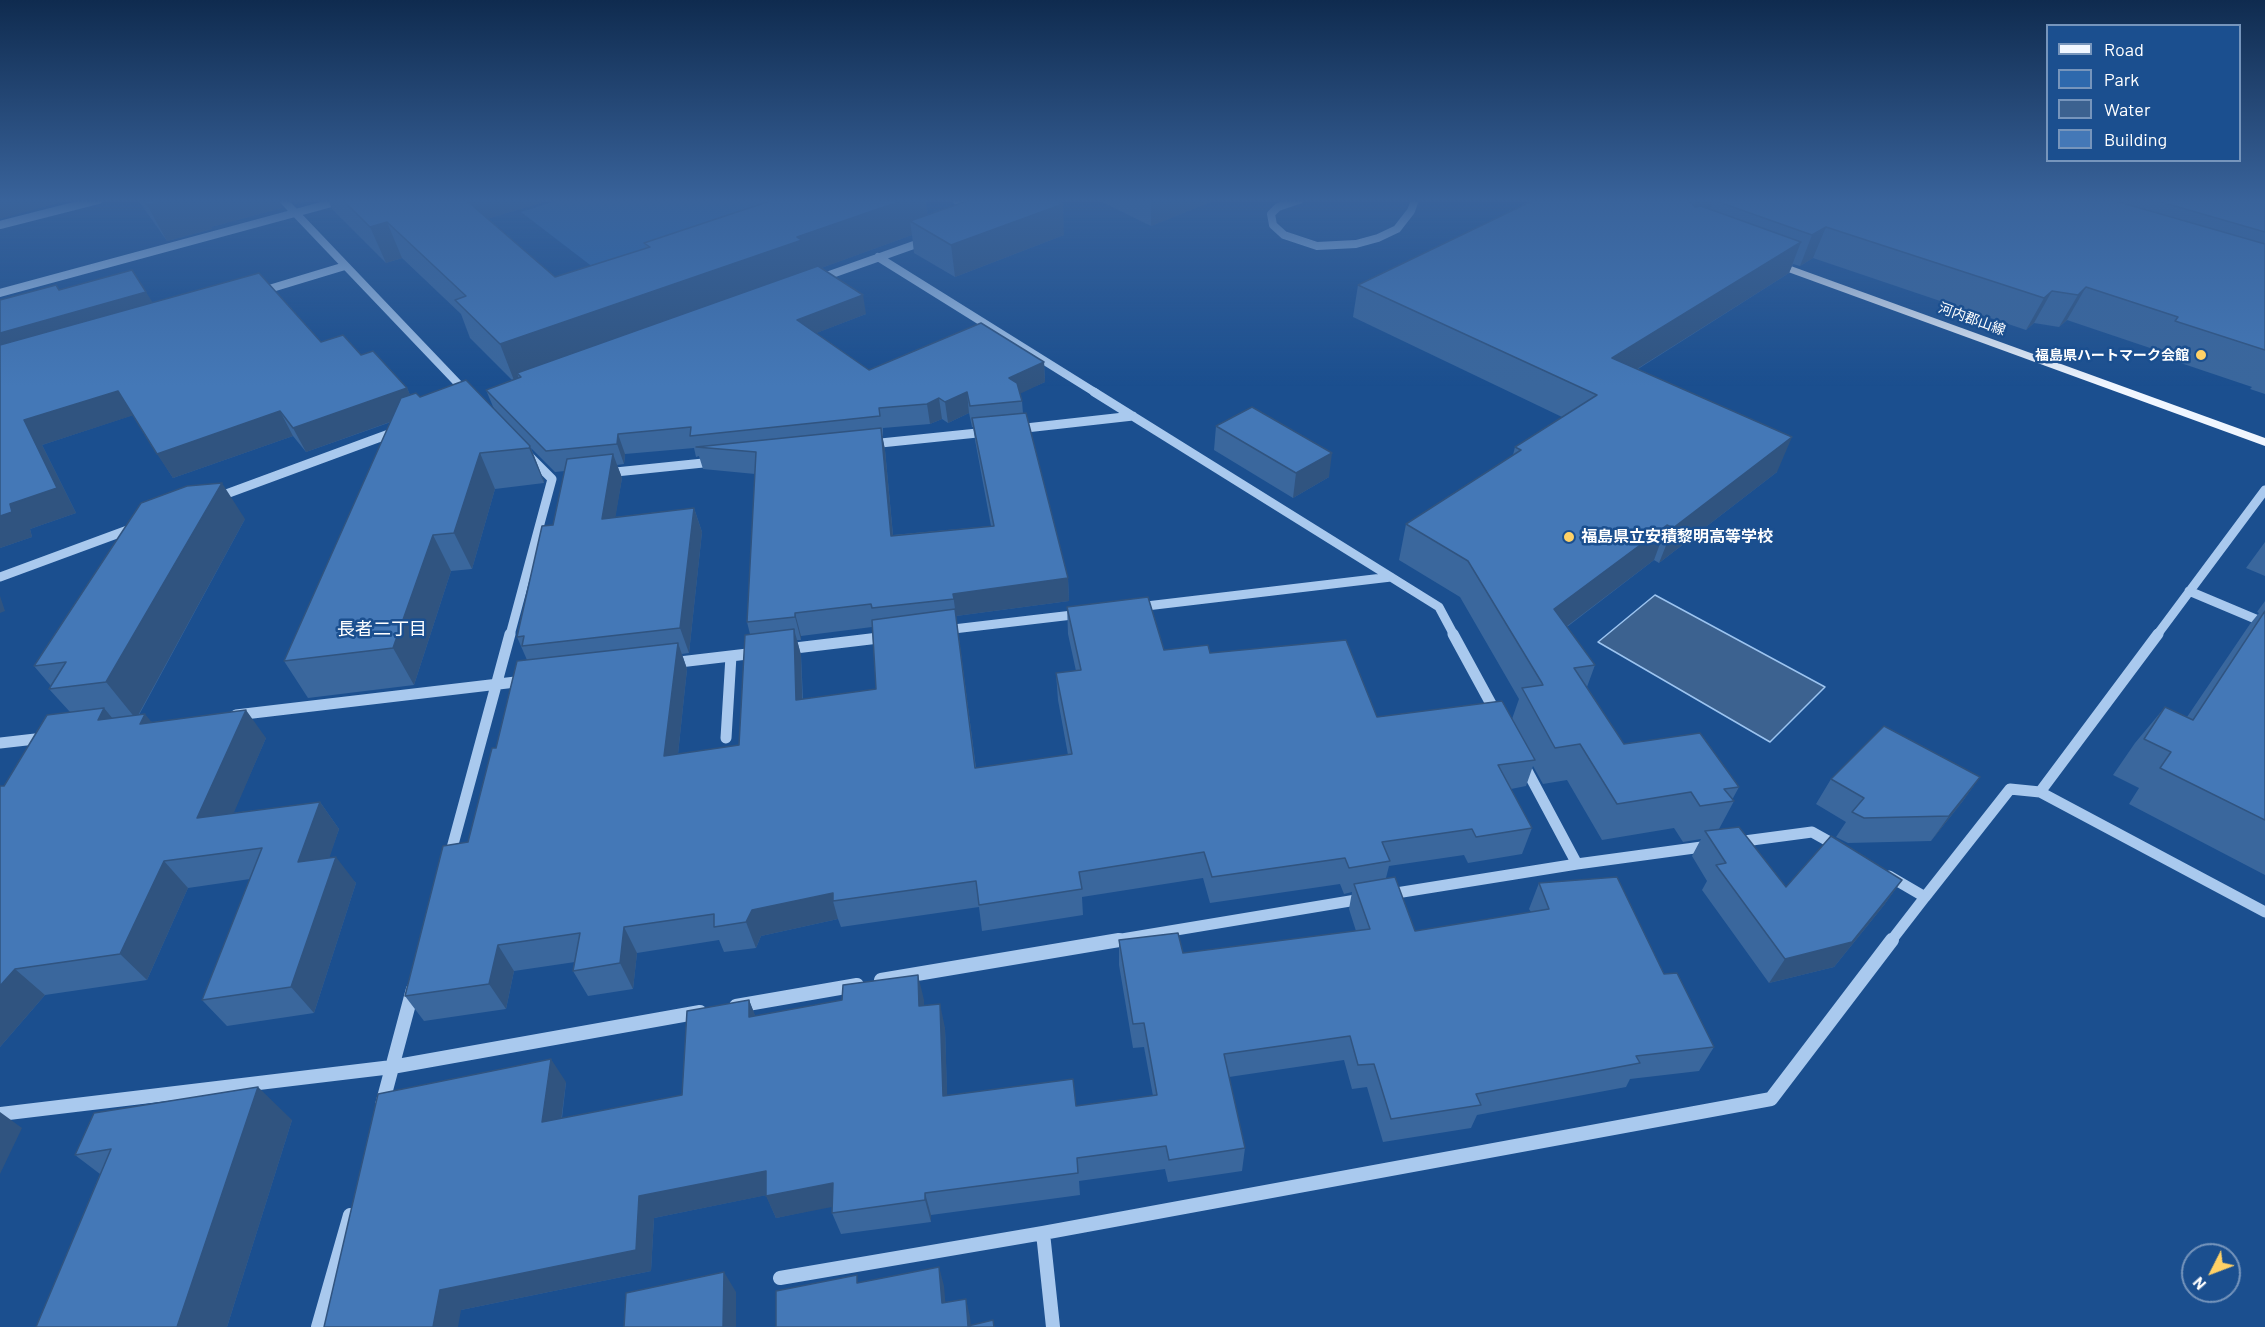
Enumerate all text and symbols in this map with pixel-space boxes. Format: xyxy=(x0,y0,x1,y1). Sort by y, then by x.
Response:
legend xyxy=(2046,24,2241,162)
text: Road xyxy=(2104,38,2144,60)
text: Park xyxy=(2104,68,2139,90)
text: Water xyxy=(2104,98,2151,120)
text: Building xyxy=(2104,128,2167,150)
street label: 河内郡山線 xyxy=(1936,299,2008,339)
place label: 福島県ハートマーク会館 xyxy=(2035,347,2189,363)
marker: 福島県ハートマーク会館 xyxy=(2194,348,2208,362)
place label: 福島県立安積黎明高等学校 xyxy=(1581,527,1773,547)
marker: 福島県立安積黎明高等学校 xyxy=(1562,530,1576,544)
district label: 長者二丁目 xyxy=(337,618,427,640)
north arrow xyxy=(2181,1243,2241,1303)
text: N xyxy=(2188,1274,2209,1294)

